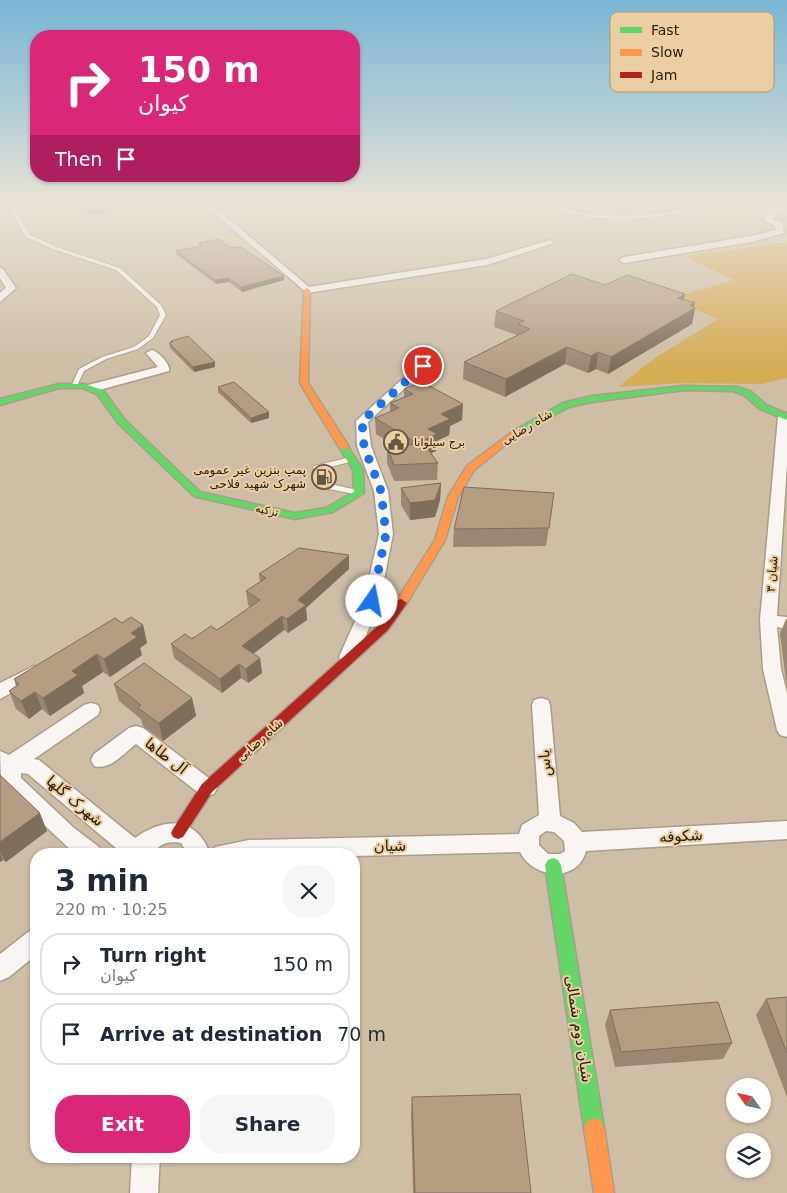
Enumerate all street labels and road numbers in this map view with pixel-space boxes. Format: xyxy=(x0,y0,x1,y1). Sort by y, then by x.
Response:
street label: شاه رضایی xyxy=(499,406,555,448)
street label: تزکیه xyxy=(254,502,280,519)
street label: شیان ۳ xyxy=(763,555,781,593)
street label: شاه رضایی xyxy=(234,716,286,765)
street label: آل طاها xyxy=(141,734,191,779)
street label: یاس xyxy=(535,749,555,777)
street label: شهرک گلها xyxy=(43,772,107,830)
street label: شکوفه xyxy=(659,826,703,846)
street label: شیان xyxy=(374,837,406,855)
street label: شیان دوم شمالی xyxy=(562,974,596,1084)

